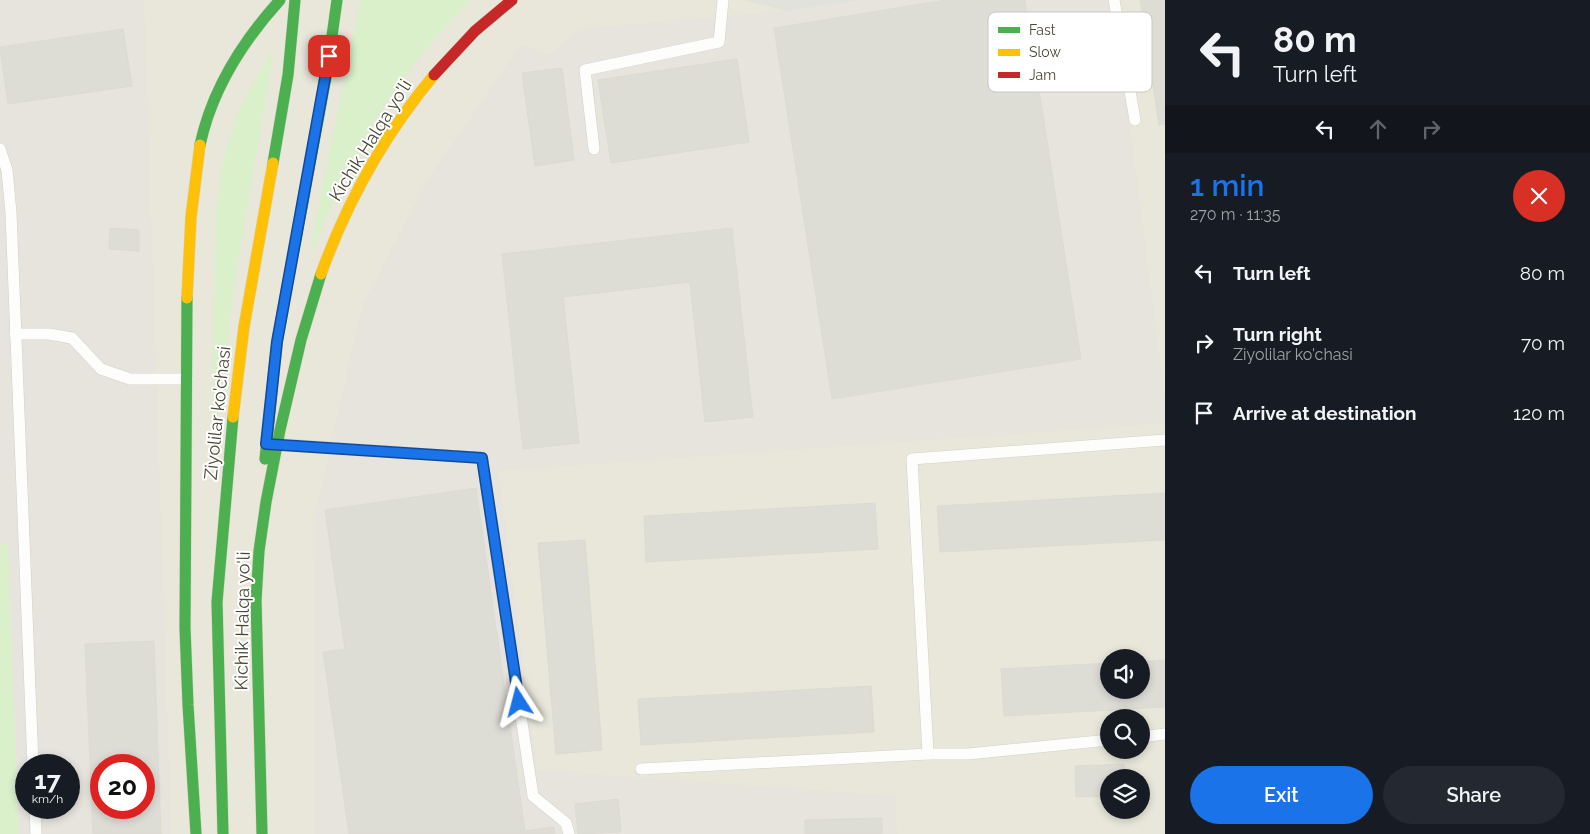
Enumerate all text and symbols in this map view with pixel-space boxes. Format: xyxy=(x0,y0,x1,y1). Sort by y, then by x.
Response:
legend xyxy=(988,12,1152,92)
text: 80 m xyxy=(1273,19,1357,60)
icon: left xyxy=(1190,20,1255,85)
text: Fast xyxy=(1029,22,1056,38)
pin xyxy=(308,35,350,77)
icon: arrive xyxy=(315,42,343,70)
text: Slow xyxy=(1029,44,1061,60)
text: Turn left xyxy=(1273,61,1357,87)
text: Jam xyxy=(1029,67,1056,83)
street label: Kichik Halqa yo'li xyxy=(324,75,416,205)
icon: left xyxy=(1311,115,1339,143)
icon: ahead xyxy=(1364,115,1392,143)
icon: right xyxy=(1417,115,1445,143)
text: 1 min xyxy=(1190,168,1265,203)
button: close xyxy=(1513,170,1565,222)
text: 270 m · 11:35 xyxy=(1190,205,1281,224)
icon: left xyxy=(1190,259,1218,287)
text: Turn left xyxy=(1233,262,1310,284)
text: 80 m xyxy=(1520,262,1565,284)
text: Turn right xyxy=(1233,323,1322,345)
icon: right xyxy=(1190,329,1218,357)
text: 70 m xyxy=(1521,332,1565,354)
street label: Ziyolilar ko'chasi xyxy=(200,345,234,481)
text: Ziyolilar ko'chasi xyxy=(1233,345,1353,364)
icon: arrive xyxy=(1190,399,1218,427)
text: Arrive at destination xyxy=(1233,402,1417,424)
text: 120 m xyxy=(1513,402,1565,424)
street label: Kichik Halqa yo'li xyxy=(230,551,254,691)
map controls xyxy=(1100,649,1150,819)
button: sound xyxy=(1100,649,1150,699)
position arrow xyxy=(492,675,544,727)
button: search xyxy=(1100,709,1150,759)
speed limit sign: 20 xyxy=(90,754,155,819)
text: 17 xyxy=(34,765,61,795)
button: Exit xyxy=(1190,766,1373,824)
button: Share xyxy=(1383,766,1565,824)
button: layers xyxy=(1100,769,1150,819)
text: km/h xyxy=(32,792,63,806)

